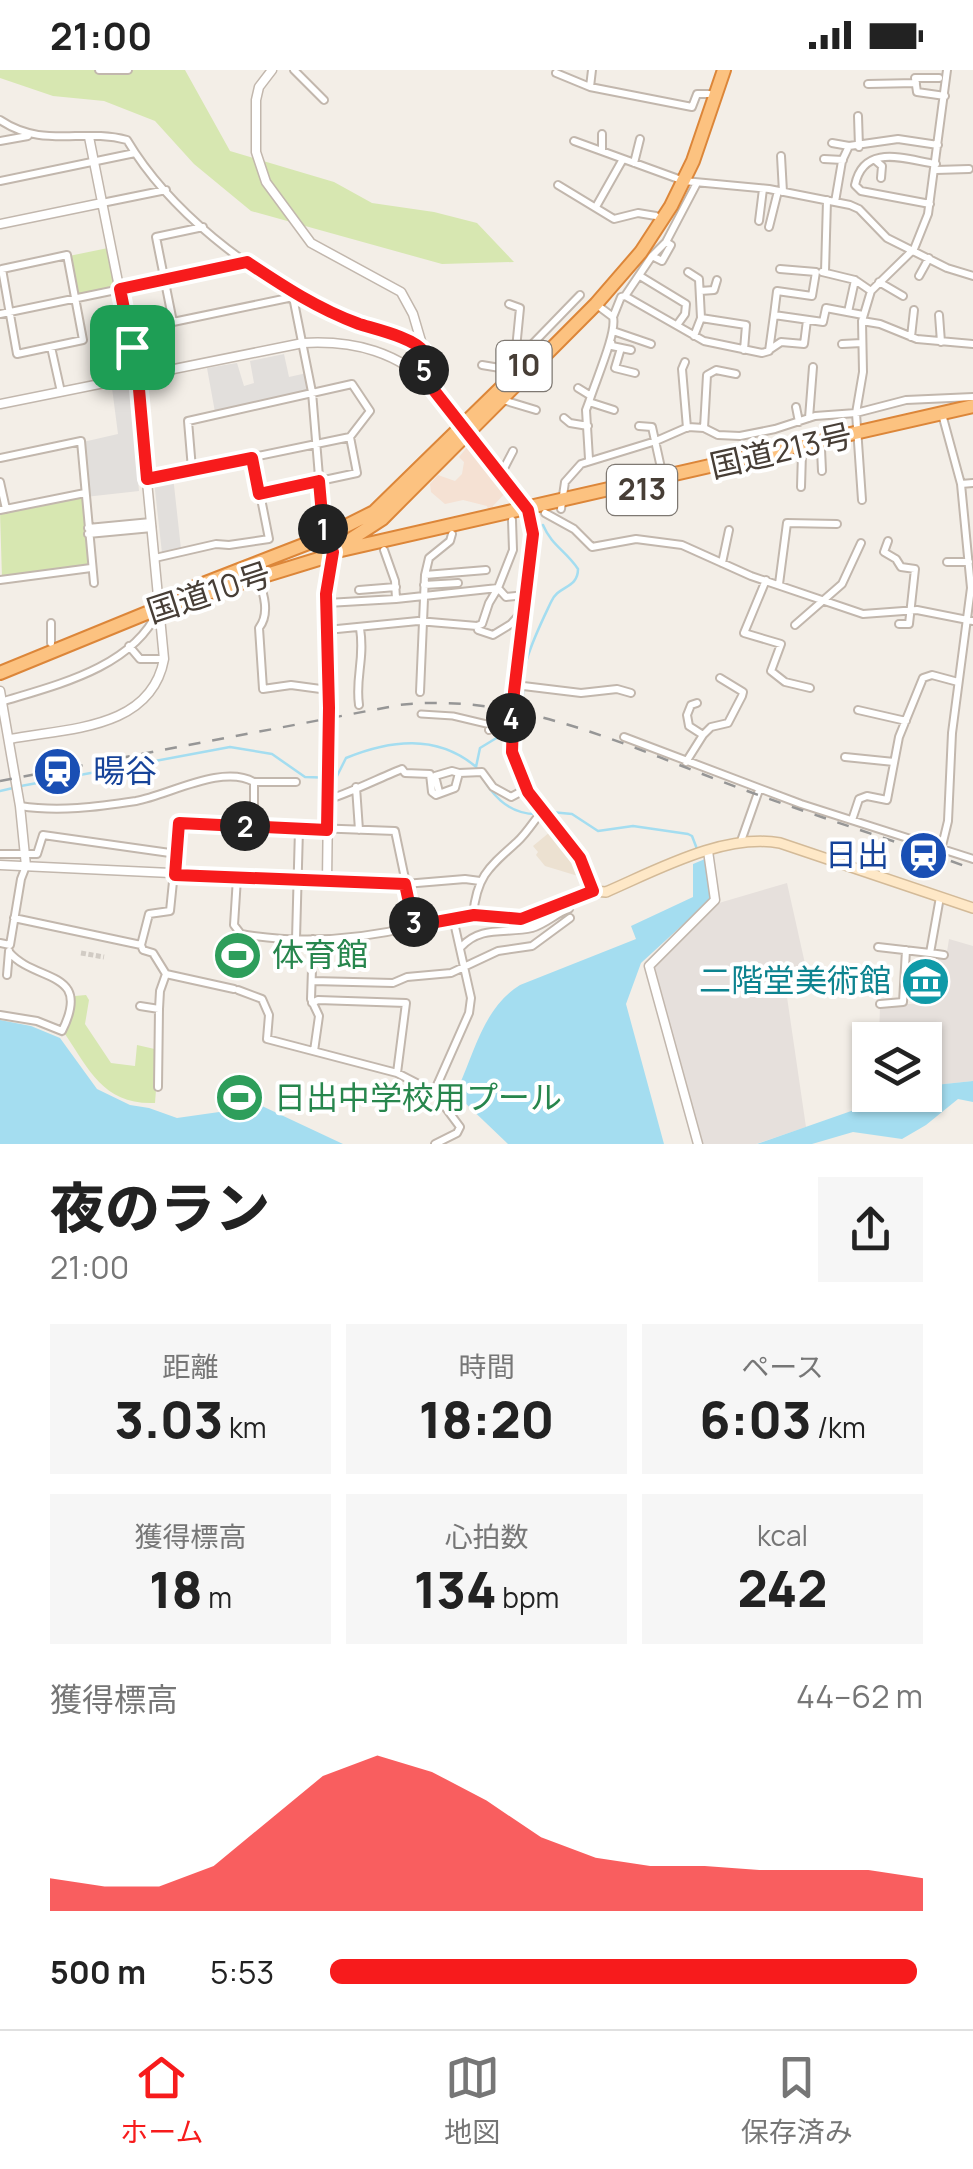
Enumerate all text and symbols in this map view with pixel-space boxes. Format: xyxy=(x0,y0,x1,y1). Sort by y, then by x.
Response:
text: 21:00 xyxy=(50,9,152,61)
pin xyxy=(90,305,175,390)
icon: arrive xyxy=(105,320,160,375)
road number: 10 xyxy=(496,341,552,391)
pin: 5 xyxy=(399,345,449,395)
text: 5 xyxy=(416,351,432,389)
street label: 国道213号 xyxy=(705,412,856,488)
road number: 213 xyxy=(607,465,677,515)
pin: 1 xyxy=(298,504,348,554)
text: 1 xyxy=(317,510,329,548)
street label: 国道10号 xyxy=(141,551,276,633)
pin: 4 xyxy=(486,693,536,743)
text: 4 xyxy=(502,699,520,737)
station icon: 暘谷 xyxy=(32,745,84,797)
place label: 暘谷 xyxy=(93,748,157,792)
pin: 2 xyxy=(220,801,270,851)
text: 2 xyxy=(237,807,253,845)
station icon: 日出 xyxy=(898,829,950,881)
place label: 日出 xyxy=(825,832,889,876)
pin: 3 xyxy=(389,897,439,947)
text: 3 xyxy=(406,903,422,941)
sports icon: 体育館 xyxy=(211,929,263,981)
place label: 体育館 xyxy=(272,932,368,976)
museum icon: 二階堂美術館 xyxy=(900,955,952,1007)
place label: 二階堂美術館 xyxy=(699,958,891,1002)
map controls xyxy=(852,1022,942,1112)
button: layers xyxy=(852,1022,942,1112)
sports icon: 日出中学校用プール xyxy=(213,1072,265,1124)
place label: 日出中学校用プール xyxy=(274,1075,562,1119)
text: 夜のラン xyxy=(50,1169,270,1245)
button: share xyxy=(818,1177,923,1282)
text: 21:00 xyxy=(50,1245,129,1289)
text: 距離 xyxy=(162,1347,219,1385)
text: 時間 xyxy=(458,1347,515,1385)
text: ペース xyxy=(741,1347,824,1385)
text: 3.03 xyxy=(114,1385,223,1453)
text: 18:20 xyxy=(419,1385,554,1453)
text: 6:03 xyxy=(699,1385,812,1453)
text: km xyxy=(223,1408,267,1446)
text: /km xyxy=(812,1408,866,1446)
text: kcal xyxy=(757,1516,808,1554)
text: 獲得標高 xyxy=(134,1517,247,1555)
text: 心拍数 xyxy=(444,1517,529,1555)
text: 242 xyxy=(737,1554,828,1622)
text: 18 xyxy=(149,1555,203,1623)
text: 134 xyxy=(414,1555,497,1623)
text: m xyxy=(203,1578,232,1616)
text: bpm xyxy=(497,1578,559,1616)
text: 44–62 m xyxy=(796,1674,923,1718)
text: 獲得標高 xyxy=(50,1677,178,1721)
text: 500 m xyxy=(50,1950,146,1994)
text: 5:53 xyxy=(210,1950,274,1994)
tab: ホーム xyxy=(120,2050,203,2150)
tab: 地図 xyxy=(444,2050,500,2150)
tab: 保存済み xyxy=(741,2050,853,2150)

